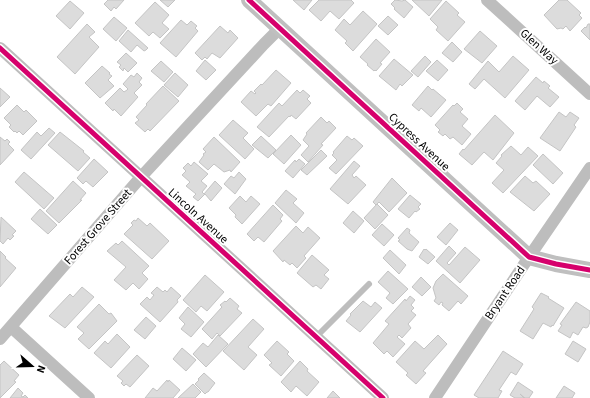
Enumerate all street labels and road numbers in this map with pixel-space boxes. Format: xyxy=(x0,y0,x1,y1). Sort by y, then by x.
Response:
street label: Glen Way xyxy=(516,25,562,69)
street label: Cypress Avenue xyxy=(385,109,453,175)
street label: Lincoln Avenue xyxy=(164,184,232,248)
street label: Forest Grove Street xyxy=(60,185,136,269)
street label: Bryant Road xyxy=(481,263,529,323)

